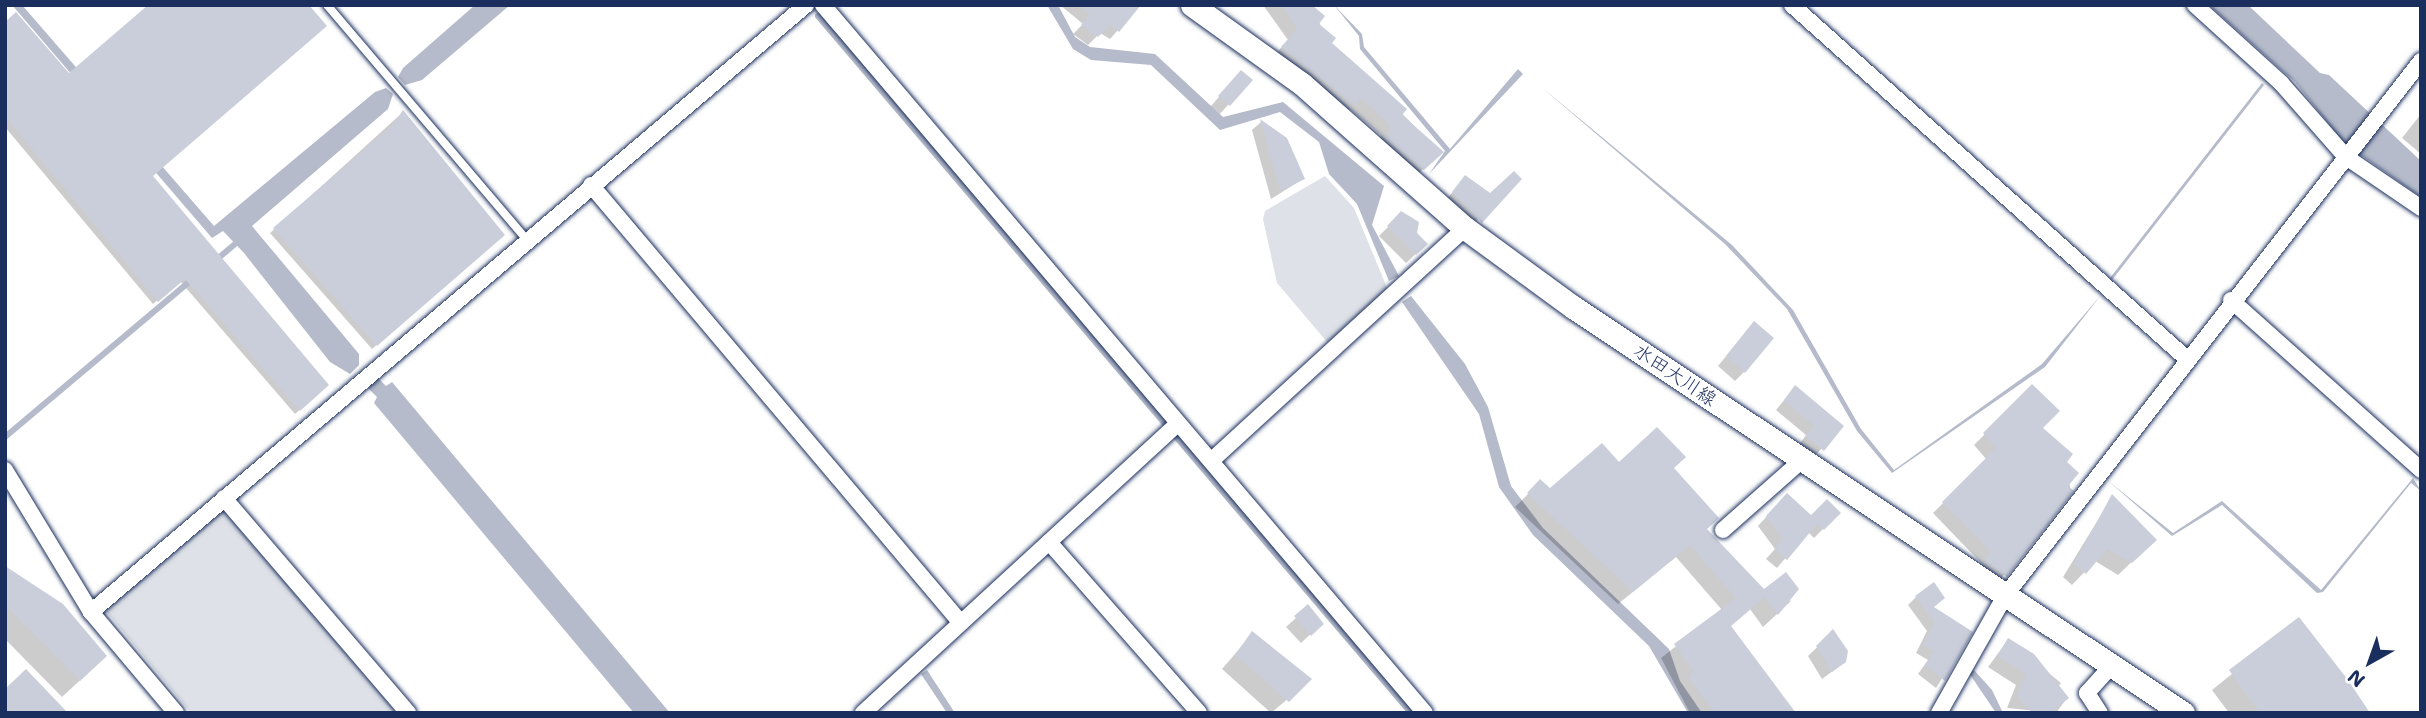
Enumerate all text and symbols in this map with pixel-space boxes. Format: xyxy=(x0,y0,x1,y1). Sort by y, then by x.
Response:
street label: 水田大川線 xyxy=(1629,339,1721,411)
north arrow xyxy=(2335,627,2405,697)
text: N xyxy=(2342,664,2370,693)

